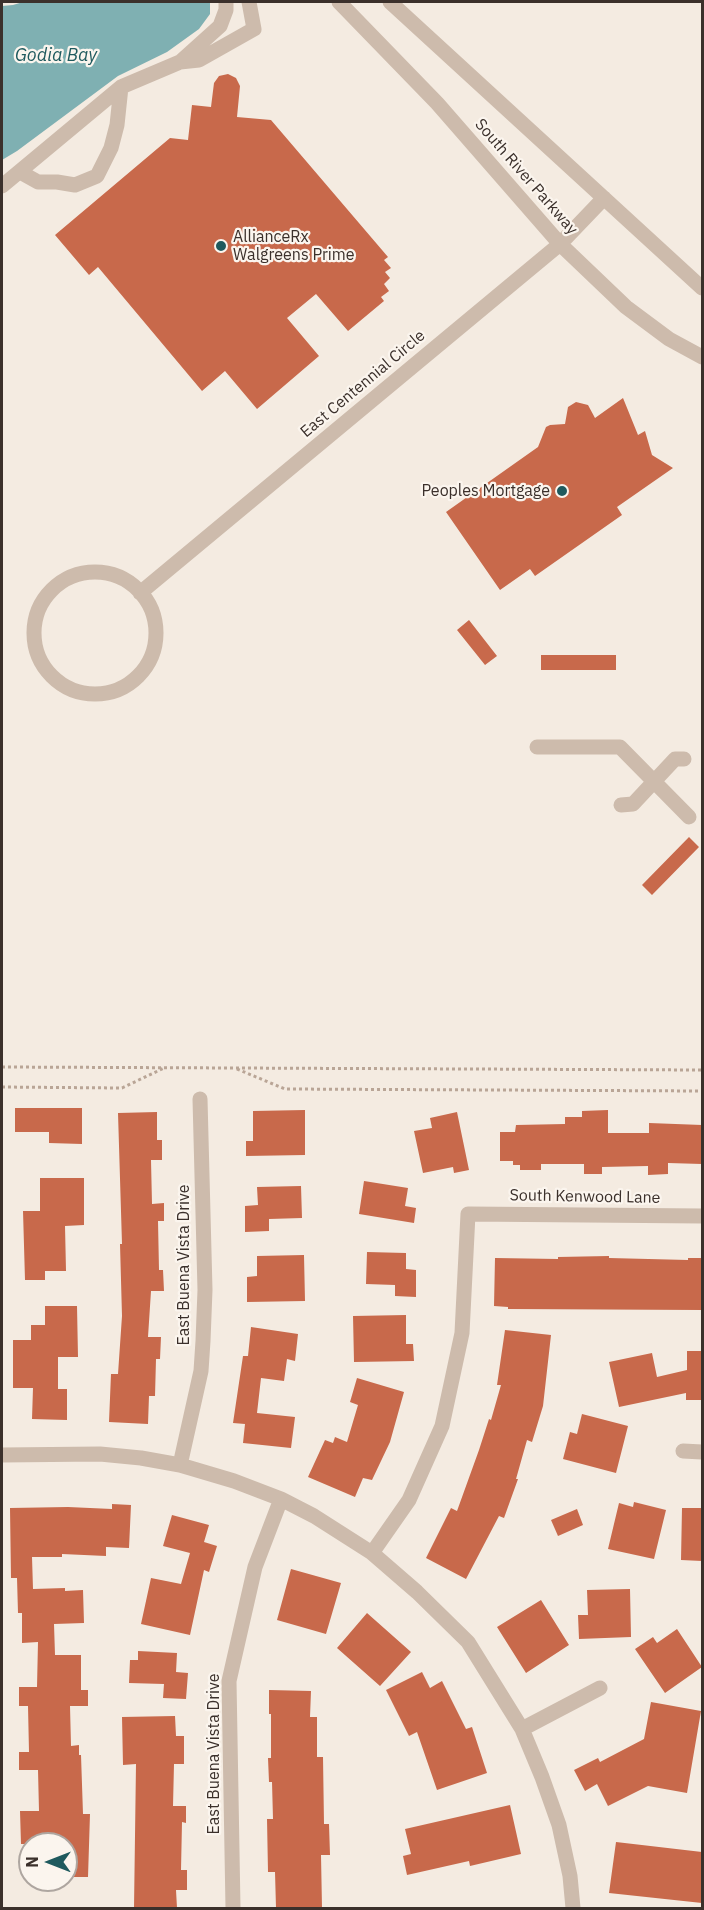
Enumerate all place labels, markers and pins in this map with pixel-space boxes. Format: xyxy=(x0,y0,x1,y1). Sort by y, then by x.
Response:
place label: AllianceRx Walgreens Prime xyxy=(233,227,355,265)
marker: AllianceRx Walgreens Prime xyxy=(214,239,228,253)
place label: Peoples Mortgage xyxy=(421,481,550,501)
marker: Peoples Mortgage xyxy=(555,484,569,498)

